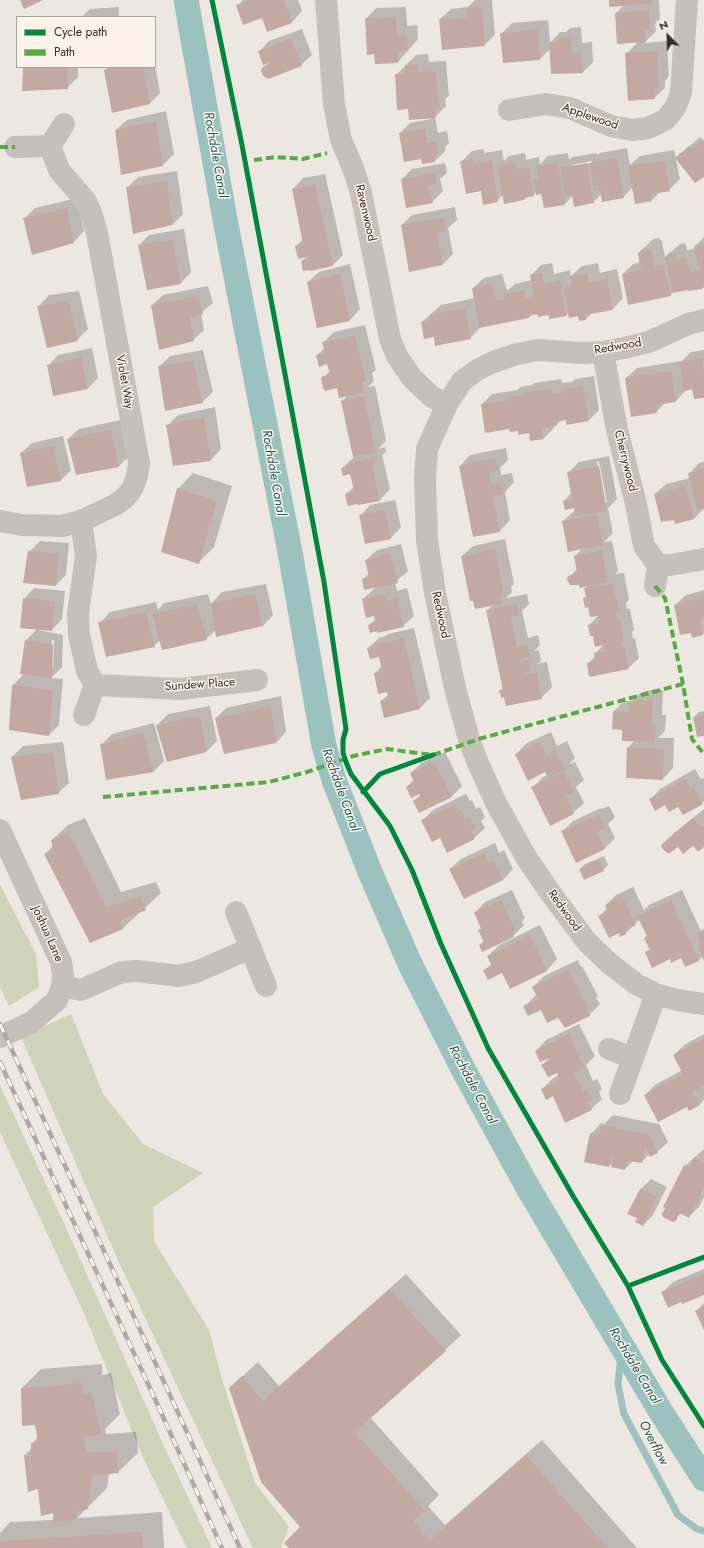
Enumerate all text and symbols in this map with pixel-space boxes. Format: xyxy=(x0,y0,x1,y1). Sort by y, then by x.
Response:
legend xyxy=(16,16,156,68)
north arrow xyxy=(648,16,688,56)
text: N xyxy=(656,16,670,34)
text: Cycle path xyxy=(54,23,107,41)
text: Path xyxy=(54,43,75,61)
street label: Applewood xyxy=(560,101,620,133)
water label: Rochdale Canal xyxy=(200,111,230,199)
street label: Ravenwood xyxy=(351,183,379,243)
street label: Redwood xyxy=(593,336,643,358)
street label: Violet Way xyxy=(112,354,136,410)
water label: Rochdale Canal xyxy=(258,429,288,517)
street label: Cherrywood xyxy=(610,429,640,493)
street label: Redwood xyxy=(428,590,452,640)
street label: Sundew Place xyxy=(164,675,236,695)
water label: Rochdale Canal xyxy=(318,747,362,833)
street label: Redwood xyxy=(544,887,584,935)
street label: Joshua Lane xyxy=(28,904,66,964)
water label: Rochdale Canal xyxy=(445,1043,499,1127)
water label: Rochdale Canal xyxy=(605,1325,663,1407)
water label: Overflow xyxy=(635,1418,671,1468)

